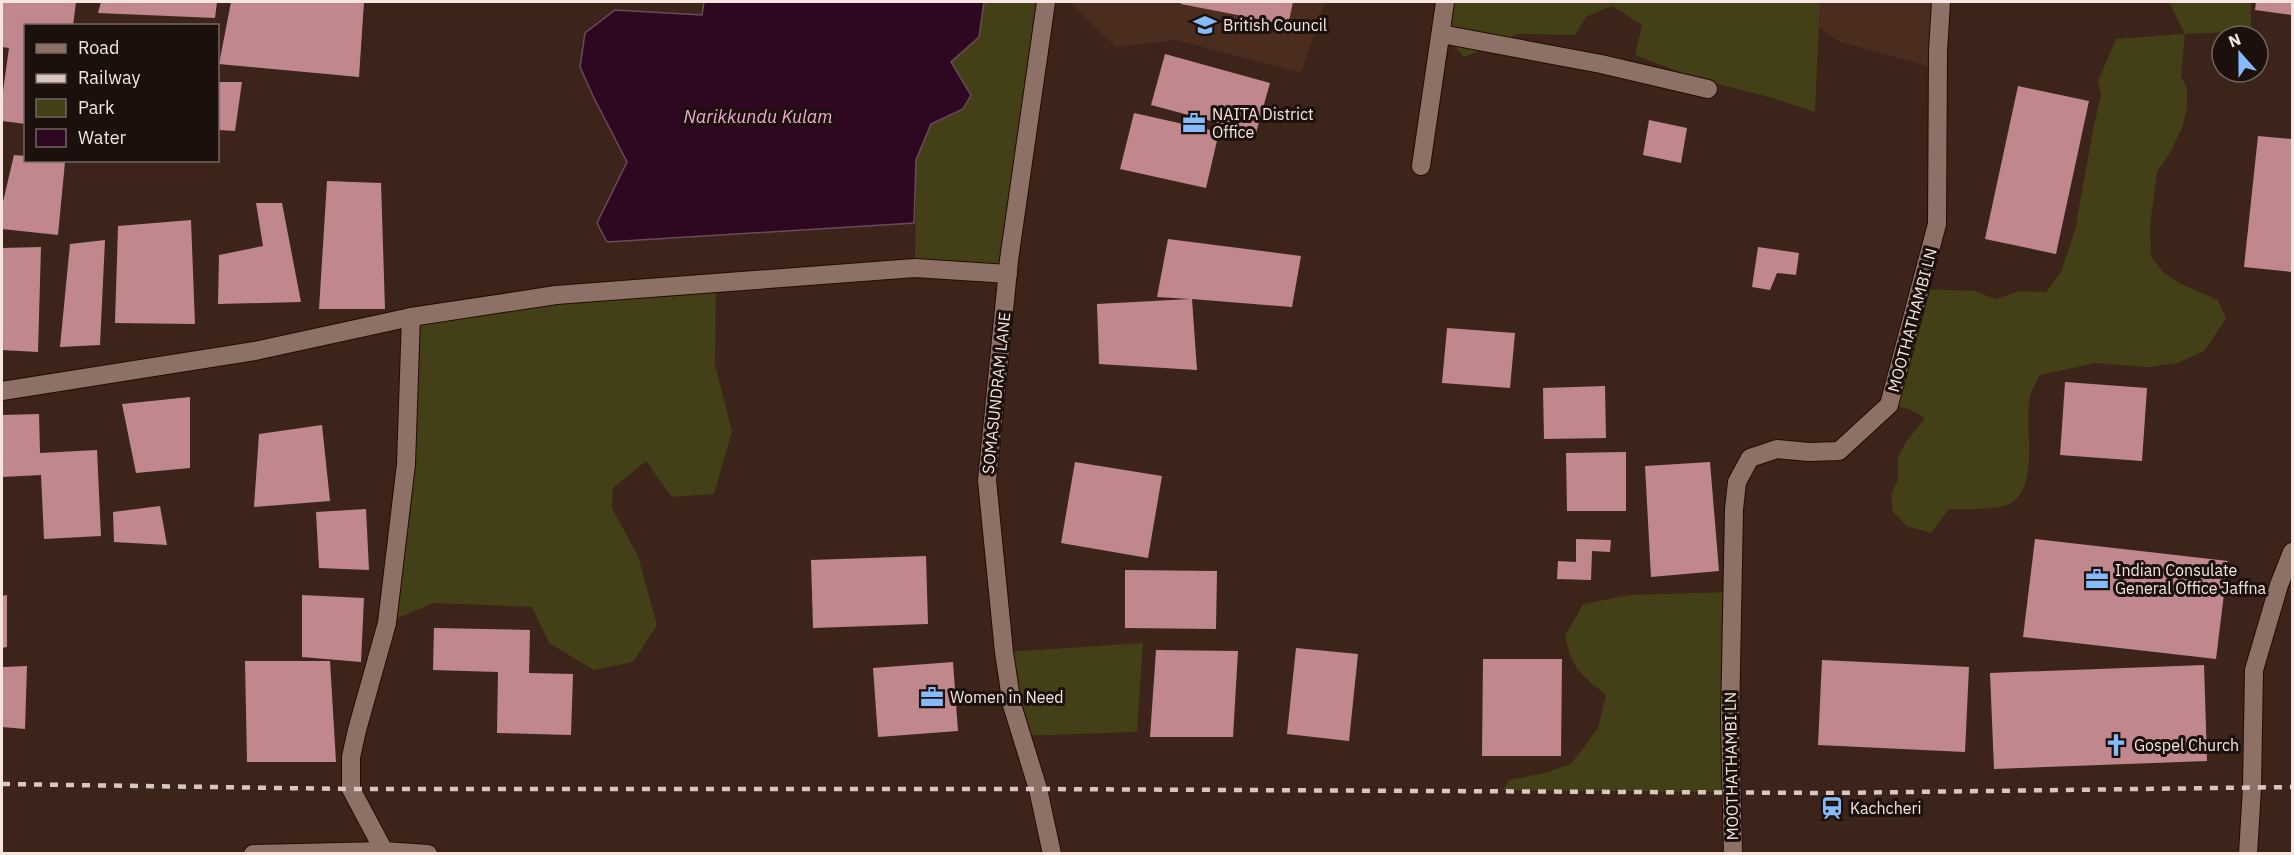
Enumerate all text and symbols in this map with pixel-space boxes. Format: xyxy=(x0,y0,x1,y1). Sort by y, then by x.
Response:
school or university icon: British Council xyxy=(1192,12,1218,38)
place label: British Council xyxy=(1223,15,1327,35)
legend xyxy=(24,24,219,162)
north arrow xyxy=(2210,24,2270,84)
text: N xyxy=(2226,29,2244,51)
text: Road xyxy=(78,36,119,59)
text: Railway xyxy=(78,66,140,89)
text: Park xyxy=(78,96,115,119)
place label: NAITA District Office xyxy=(1212,104,1314,142)
water label: Narikkundu Kulam xyxy=(683,105,833,128)
office icon: NAITA District Office xyxy=(1181,110,1207,136)
text: Water xyxy=(78,126,127,149)
street label: MOOTHATHAMBI LN xyxy=(1883,246,1941,394)
street label: SOMASUNDRAM LANE xyxy=(978,311,1014,475)
place label: Indian Consulate General Office Jaffna xyxy=(2115,560,2267,598)
office icon: Indian Consulate General Office Jaffna xyxy=(2084,566,2110,592)
office icon: Women in Need xyxy=(919,684,945,710)
place label: Women in Need xyxy=(950,687,1064,707)
street label: MOOTHATHAMBI LN xyxy=(1720,691,1742,841)
church icon: Gospel Church xyxy=(2103,732,2129,758)
place label: Gospel Church xyxy=(2134,735,2239,755)
station icon: Kachcheri xyxy=(1819,795,1845,821)
place label: Kachcheri xyxy=(1850,798,1921,818)

